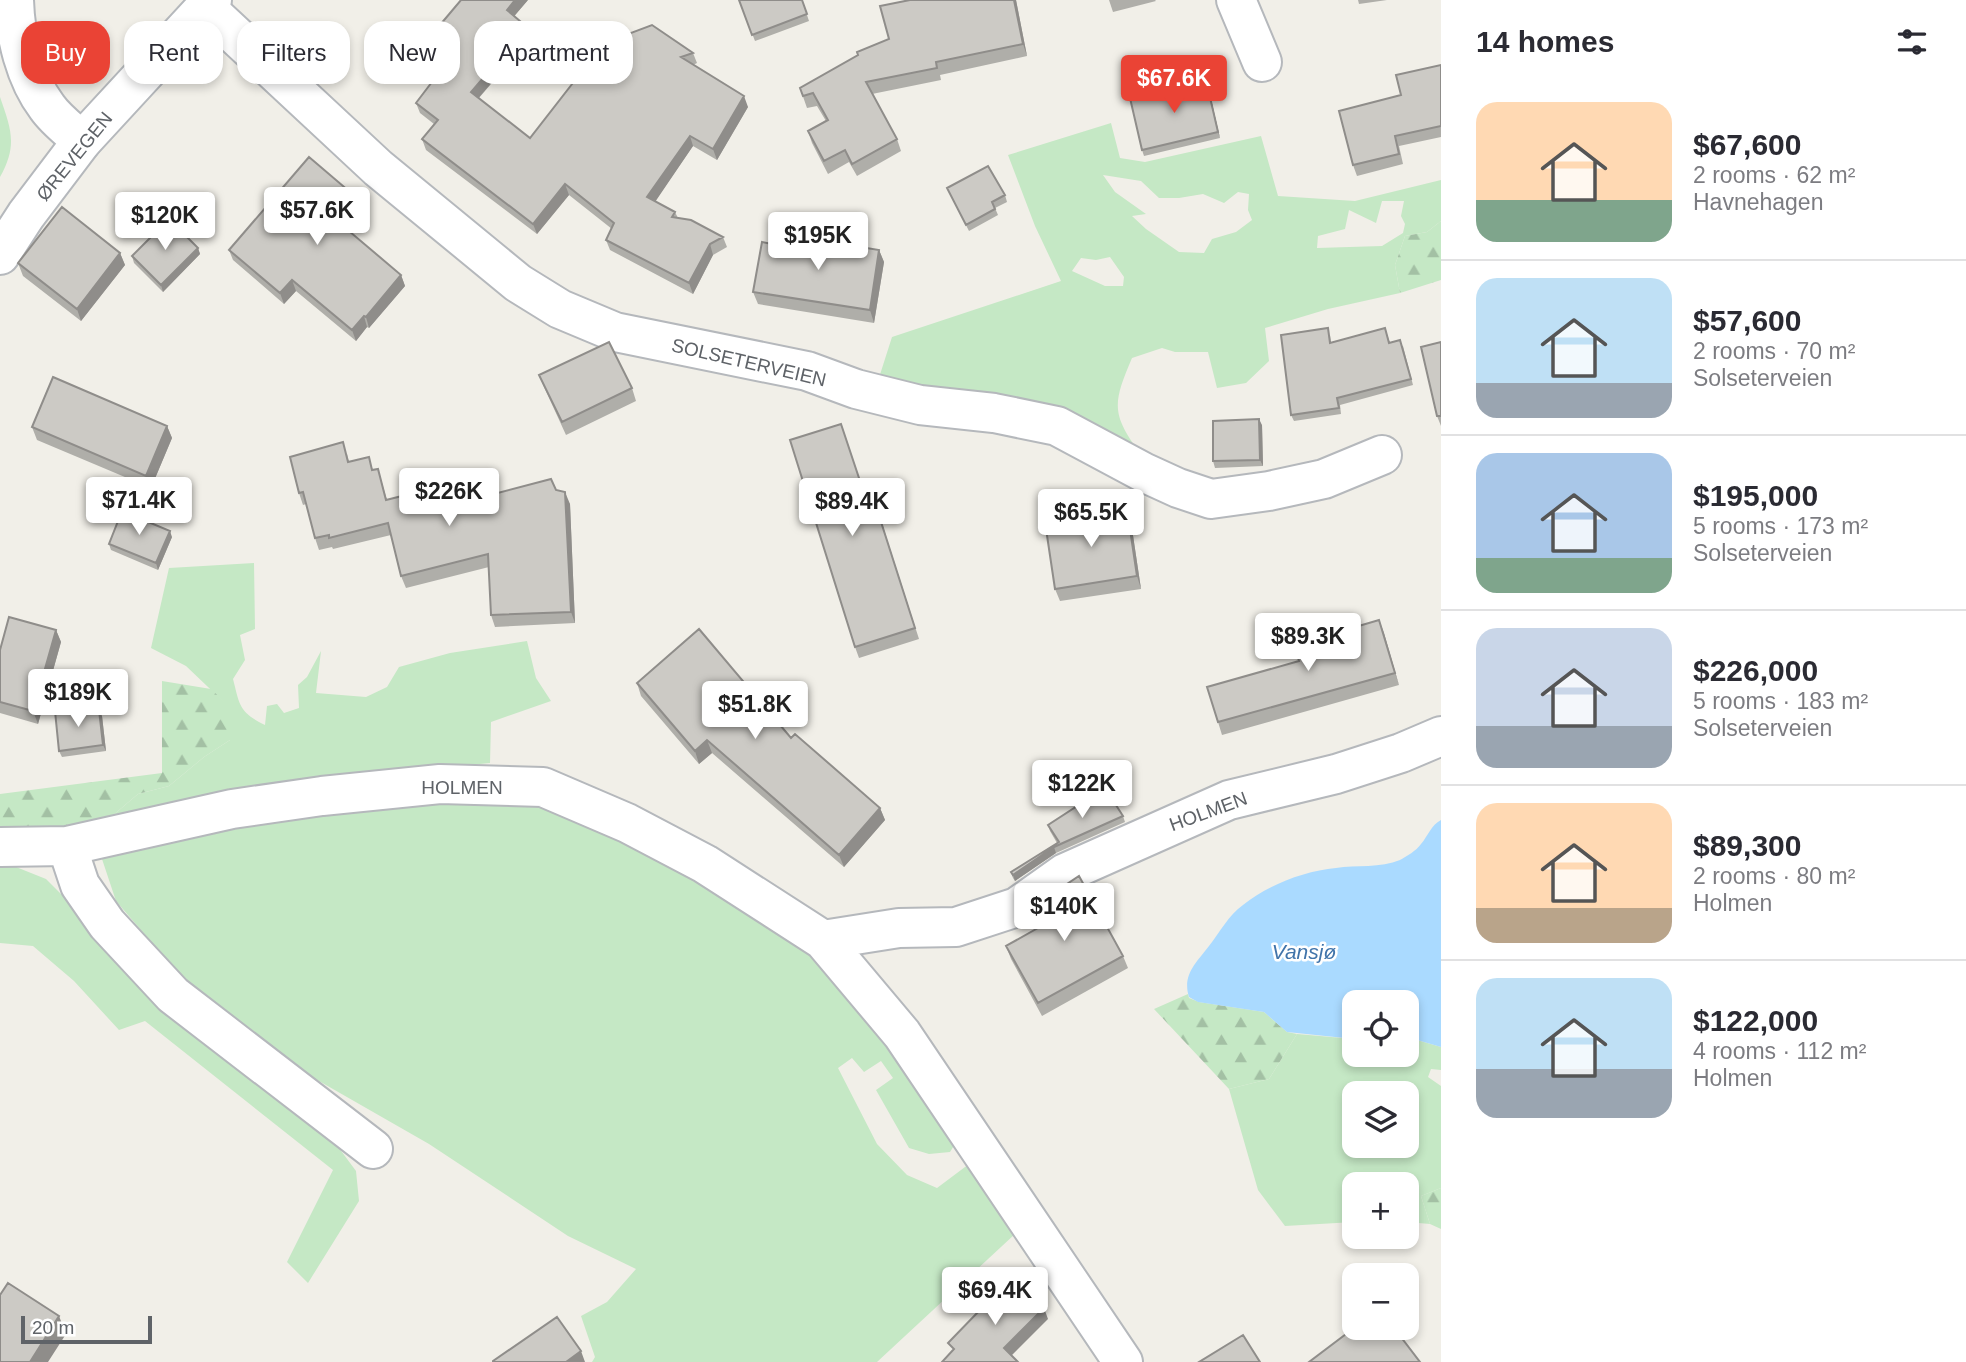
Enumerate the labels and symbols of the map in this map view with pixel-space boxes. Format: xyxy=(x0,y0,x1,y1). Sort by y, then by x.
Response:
pin: $67.6K xyxy=(1117,55,1231,115)
street label: ØREVEGEN xyxy=(32,108,116,205)
pin: $57.6K xyxy=(260,188,374,247)
pin: $120K xyxy=(116,192,214,252)
pin: $195K xyxy=(769,212,867,272)
street label: SOLSETERVEIEN xyxy=(670,334,828,390)
pin: $226K xyxy=(400,468,498,528)
pin: $71.4K xyxy=(82,477,196,537)
pin: $89.4K xyxy=(795,478,909,538)
pin: $65.5K xyxy=(1034,490,1148,549)
pin: $89.3K xyxy=(1251,614,1365,673)
pin: $189K xyxy=(29,670,127,729)
pin: $51.8K xyxy=(698,682,812,741)
pin: $122K xyxy=(1033,760,1131,820)
street label: HOLMEN xyxy=(421,777,503,798)
street label: HOLMEN xyxy=(1166,788,1250,835)
pin: $140K xyxy=(1015,884,1113,943)
water label: Vansjø xyxy=(1272,940,1336,963)
pin: $69.4K xyxy=(938,1268,1052,1327)
scale bar xyxy=(21,1313,152,1345)

